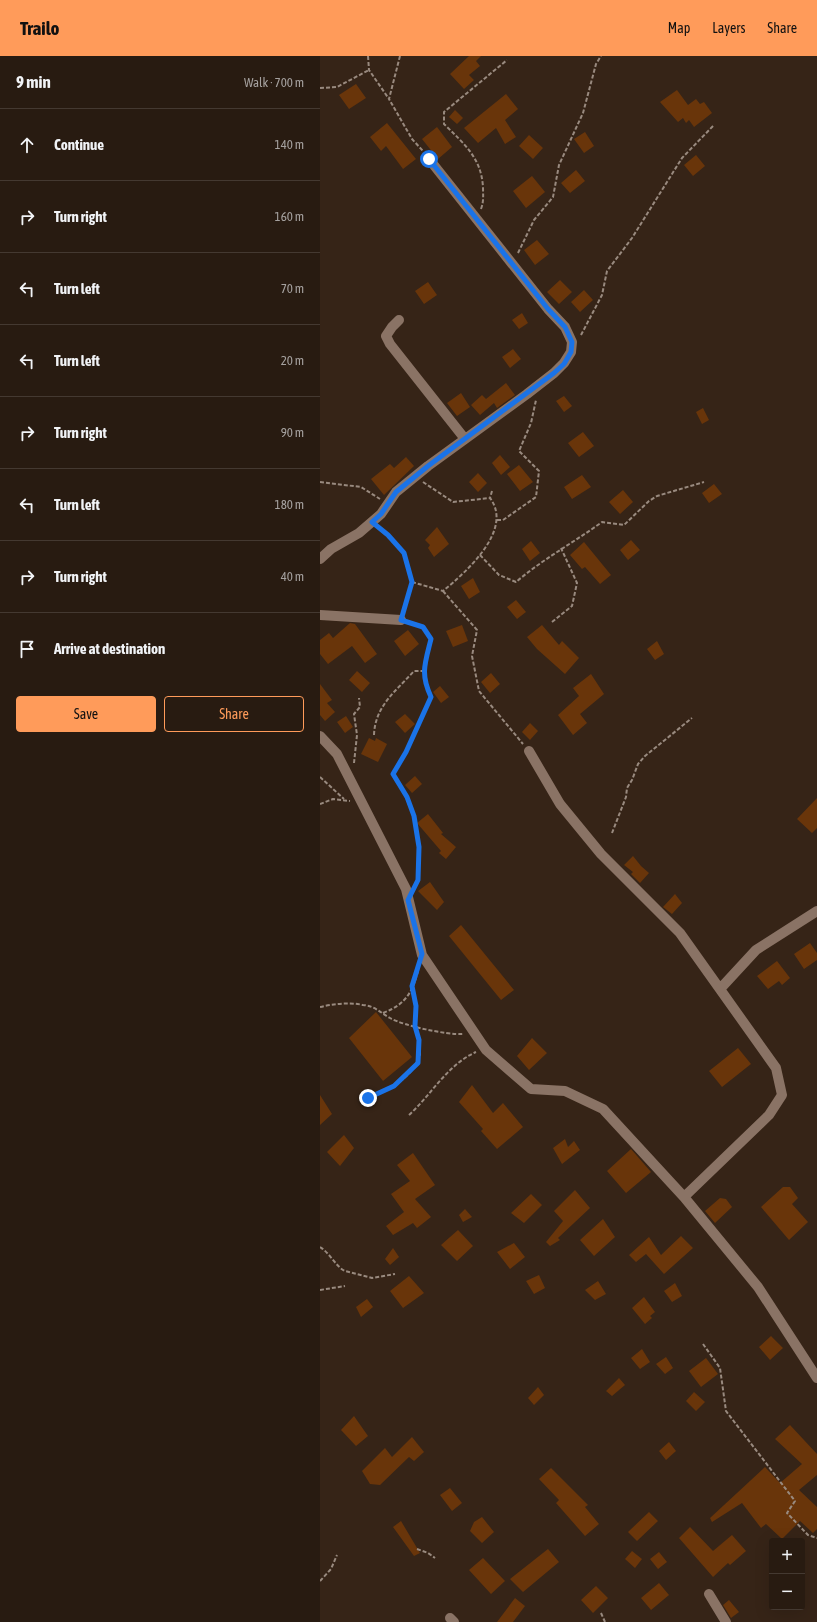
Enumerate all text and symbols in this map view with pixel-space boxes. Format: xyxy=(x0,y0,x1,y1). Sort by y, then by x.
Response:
text: Trailo xyxy=(20,17,59,39)
text: Map xyxy=(668,20,690,36)
text: Layers xyxy=(712,20,745,36)
text: Share xyxy=(767,20,797,36)
text: 9 min xyxy=(16,72,51,92)
text: Walk · 700 m xyxy=(244,75,304,90)
icon: ahead xyxy=(16,134,38,156)
text: Continue xyxy=(54,136,104,153)
text: 140 m xyxy=(275,137,304,152)
route start xyxy=(420,150,438,168)
icon: right xyxy=(16,206,38,228)
text: Turn right xyxy=(54,208,107,225)
text: 160 m xyxy=(275,209,304,224)
icon: left xyxy=(16,278,38,300)
text: Turn left xyxy=(54,280,100,297)
text: 70 m xyxy=(281,281,304,296)
icon: left xyxy=(16,350,38,372)
text: Turn left xyxy=(54,352,100,369)
text: 20 m xyxy=(281,353,304,368)
icon: right xyxy=(16,422,38,444)
text: Turn right xyxy=(54,424,107,441)
text: 90 m xyxy=(281,425,304,440)
icon: left xyxy=(16,494,38,516)
text: Turn left xyxy=(54,496,100,513)
text: 180 m xyxy=(275,497,304,512)
icon: right xyxy=(16,566,38,588)
text: Turn right xyxy=(54,568,107,585)
text: 40 m xyxy=(281,569,304,584)
icon: arrive xyxy=(16,638,38,660)
text: Arrive at destination xyxy=(54,640,165,657)
button: Save xyxy=(16,696,156,732)
button: Share xyxy=(164,696,304,732)
route end xyxy=(359,1089,377,1107)
map controls xyxy=(769,1538,805,1610)
button: + xyxy=(769,1538,805,1574)
button: − xyxy=(769,1574,805,1610)

